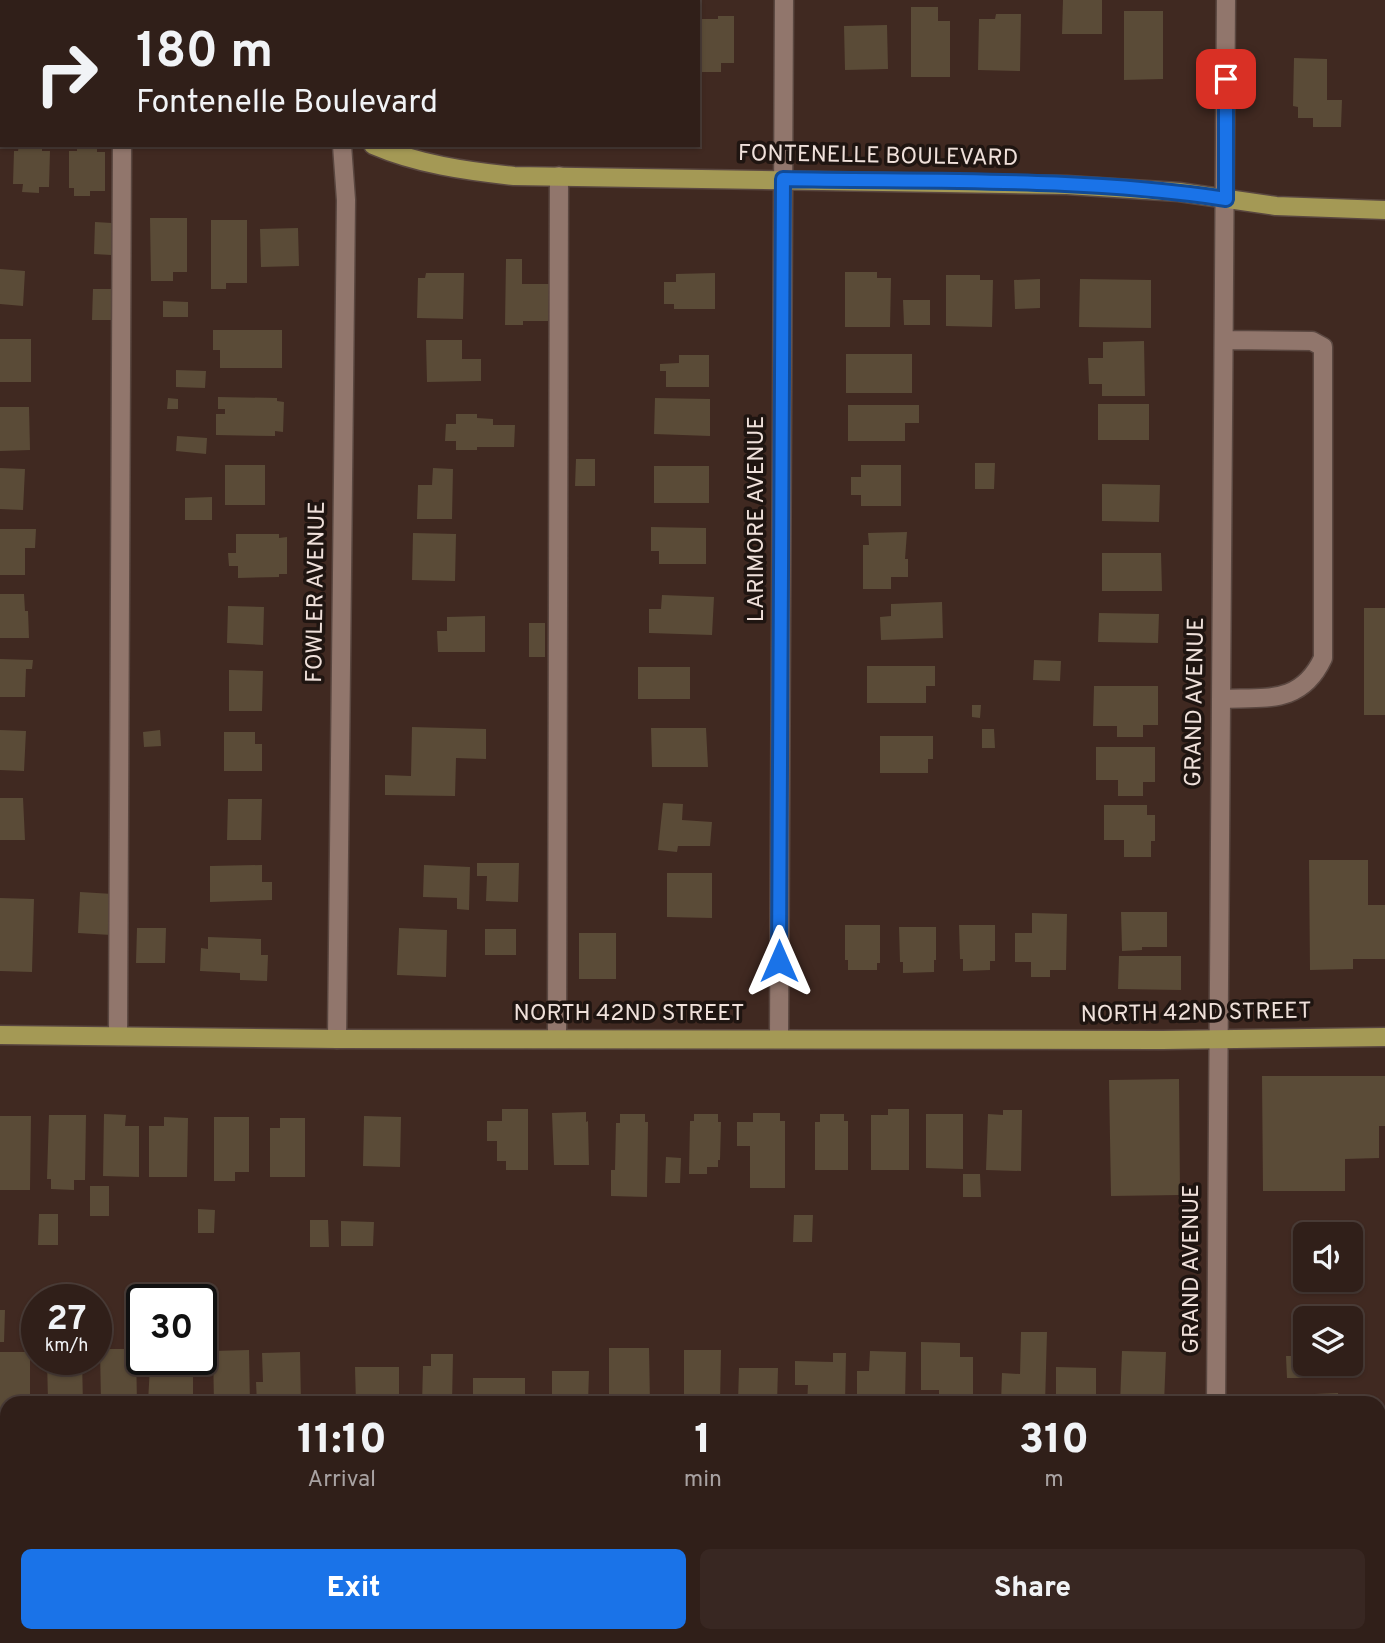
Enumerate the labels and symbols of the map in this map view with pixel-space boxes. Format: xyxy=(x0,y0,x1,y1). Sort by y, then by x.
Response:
pin xyxy=(1196,49,1256,109)
street label: FONTENELLE BOULEVARD xyxy=(738,140,1018,174)
street label: LARIMORE AVENUE xyxy=(743,416,772,622)
street label: FOWLER AVENUE xyxy=(301,501,333,683)
street label: GRAND AVENUE xyxy=(1180,617,1212,787)
position arrow xyxy=(742,924,816,998)
street label: NORTH 42ND STREET xyxy=(1080,997,1312,1031)
street label: NORTH 42ND STREET xyxy=(514,1000,744,1029)
street label: GRAND AVENUE xyxy=(1178,1184,1207,1354)
speed limit sign: 30 xyxy=(126,1284,217,1375)

